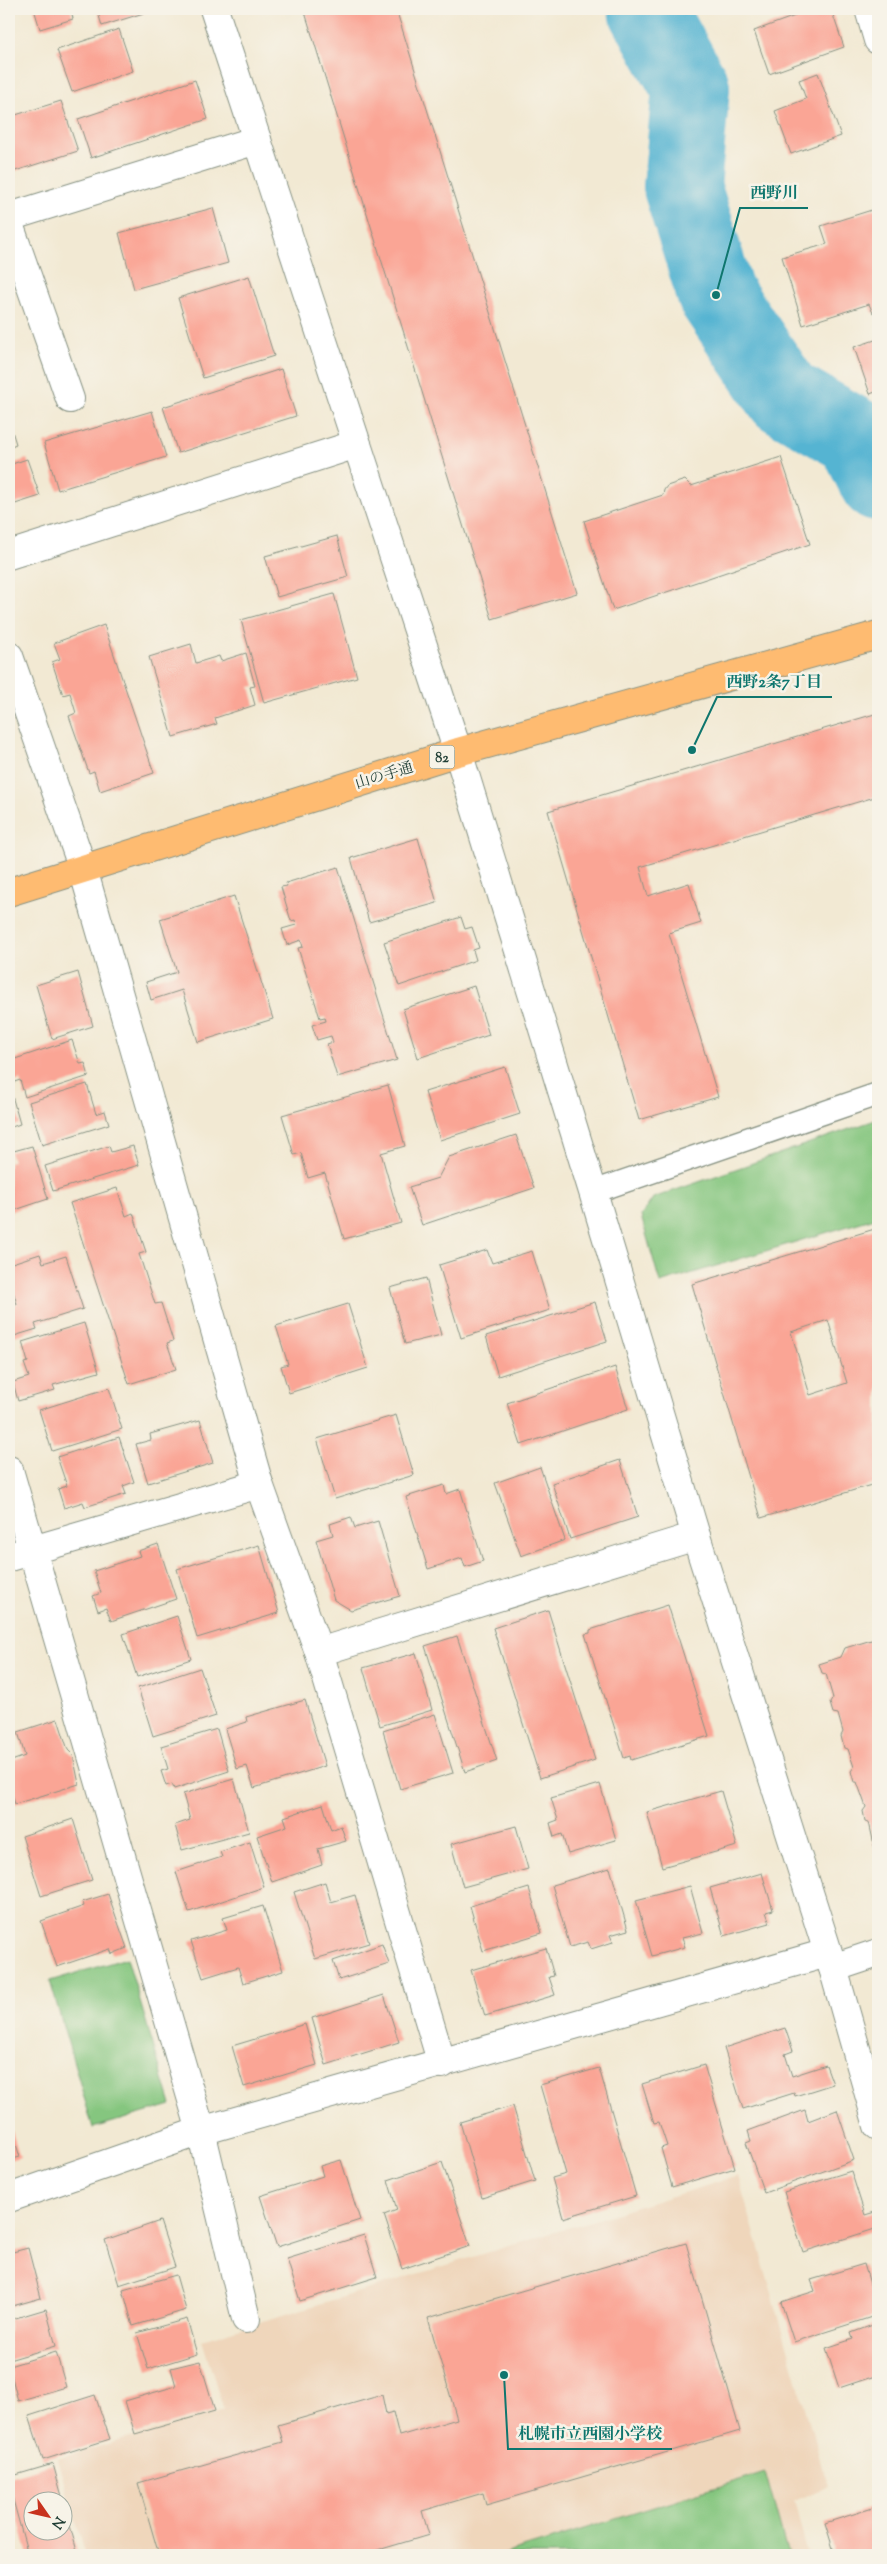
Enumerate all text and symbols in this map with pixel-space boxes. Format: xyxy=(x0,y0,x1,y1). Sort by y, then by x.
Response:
callout: 西野川 xyxy=(740,177,808,208)
text: 西野川 xyxy=(750,183,798,206)
callout: 西野2条7丁目 xyxy=(717,666,832,697)
text: 西野2条7丁目 xyxy=(726,672,822,695)
road number: 82 xyxy=(430,746,454,769)
street label: 山の手通 xyxy=(353,758,416,795)
callout: 札幌市立西園小学校 xyxy=(508,2418,672,2449)
text: 札幌市立西園小学校 xyxy=(518,2424,663,2447)
north arrow xyxy=(22,2492,72,2542)
text: N xyxy=(46,2512,69,2532)

